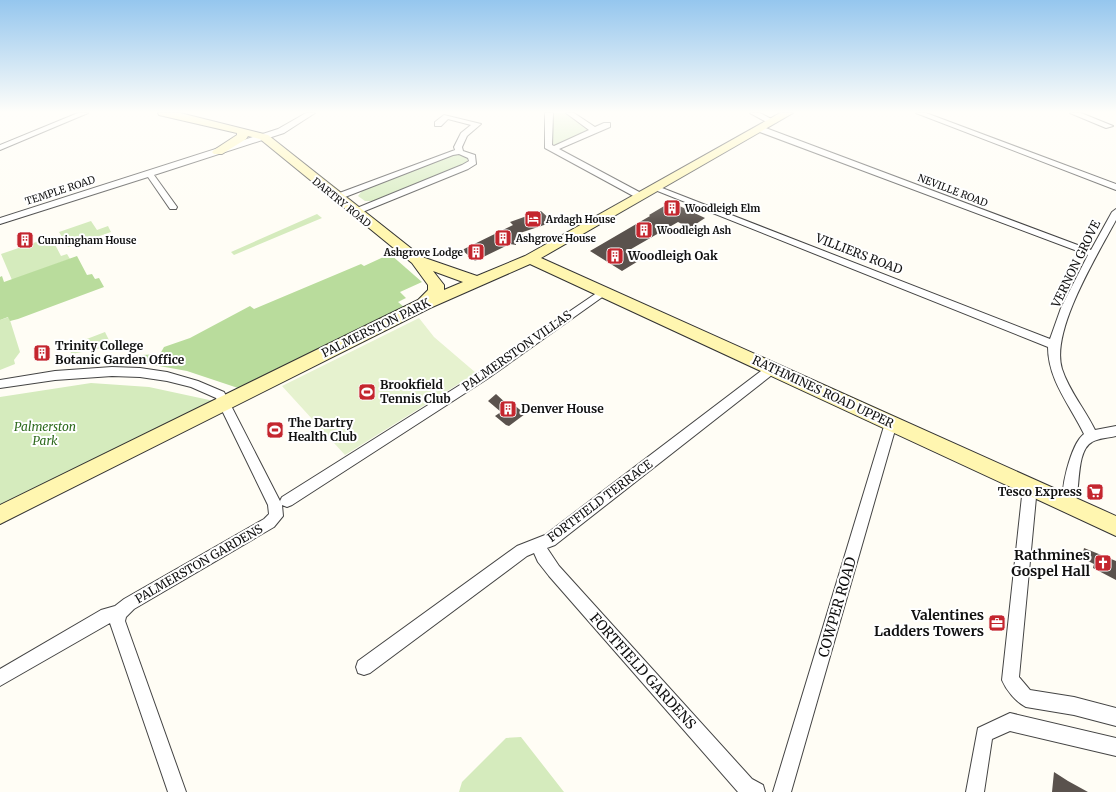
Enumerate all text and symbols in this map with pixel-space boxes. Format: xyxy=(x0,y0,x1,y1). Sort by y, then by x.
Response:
street label: NEVILLE ROAD xyxy=(916,171,990,210)
street label: TEMPLE ROAD xyxy=(23,173,97,208)
street label: DARTRY ROAD xyxy=(310,175,374,230)
building icon: Woodleigh Elm xyxy=(662,198,682,218)
place label: Woodleigh Elm xyxy=(684,202,760,215)
hotel icon: Ardagh House xyxy=(523,209,543,229)
place label: Ardagh House xyxy=(545,213,616,226)
street label: VERNON GROVE xyxy=(1047,217,1103,311)
building icon: Woodleigh Ash xyxy=(634,220,654,240)
place label: Woodleigh Ash xyxy=(656,224,731,237)
building icon: Ashgrove House xyxy=(493,228,513,248)
building icon: Cunningham House xyxy=(15,230,35,250)
street label: VILLIERS ROAD xyxy=(813,230,905,277)
place label: Ashgrove House xyxy=(515,232,597,245)
place label: Cunningham House xyxy=(38,234,137,247)
building icon: Ashgrove Lodge xyxy=(466,242,486,262)
place label: Ashgrove Lodge xyxy=(383,246,464,259)
building icon: Woodleigh Oak xyxy=(605,246,625,266)
place label: Woodleigh Oak xyxy=(627,248,718,263)
street label: PALMERSTON PARK xyxy=(319,295,433,360)
street label: PALMERSTON VILLAS xyxy=(459,307,574,394)
place label: Trinity College Botanic Garden Office xyxy=(55,338,185,367)
building icon: Trinity College Botanic Garden Office xyxy=(32,343,52,363)
street label: RATHMINES ROAD UPPER xyxy=(750,352,897,431)
place label: Brookfield Tennis Club xyxy=(380,377,451,406)
sports icon: Brookfield Tennis Club xyxy=(357,382,377,402)
building icon: Denver House xyxy=(498,399,518,419)
place label: Denver House xyxy=(521,401,604,416)
place label: The Dartry Health Club xyxy=(288,415,357,444)
park label: Palmerston Park xyxy=(14,419,76,448)
sports icon: The Dartry Health Club xyxy=(265,420,285,440)
street label: FORTFIELD TERRACE xyxy=(544,456,655,545)
supermarket icon: Tesco Express xyxy=(1085,482,1105,502)
place label: Tesco Express xyxy=(998,484,1082,499)
street label: PALMERSTON GARDENS xyxy=(132,521,265,606)
place label: Rathmines Gospel Hall xyxy=(1011,546,1090,580)
church icon: Rathmines Gospel Hall xyxy=(1093,553,1113,573)
street label: COWPER ROAD xyxy=(814,554,860,659)
place label: Valentines Ladders Towers xyxy=(874,606,984,640)
street label: FORTFIELD GARDENS xyxy=(586,609,700,733)
office icon: Valentines Ladders Towers xyxy=(987,613,1007,633)

